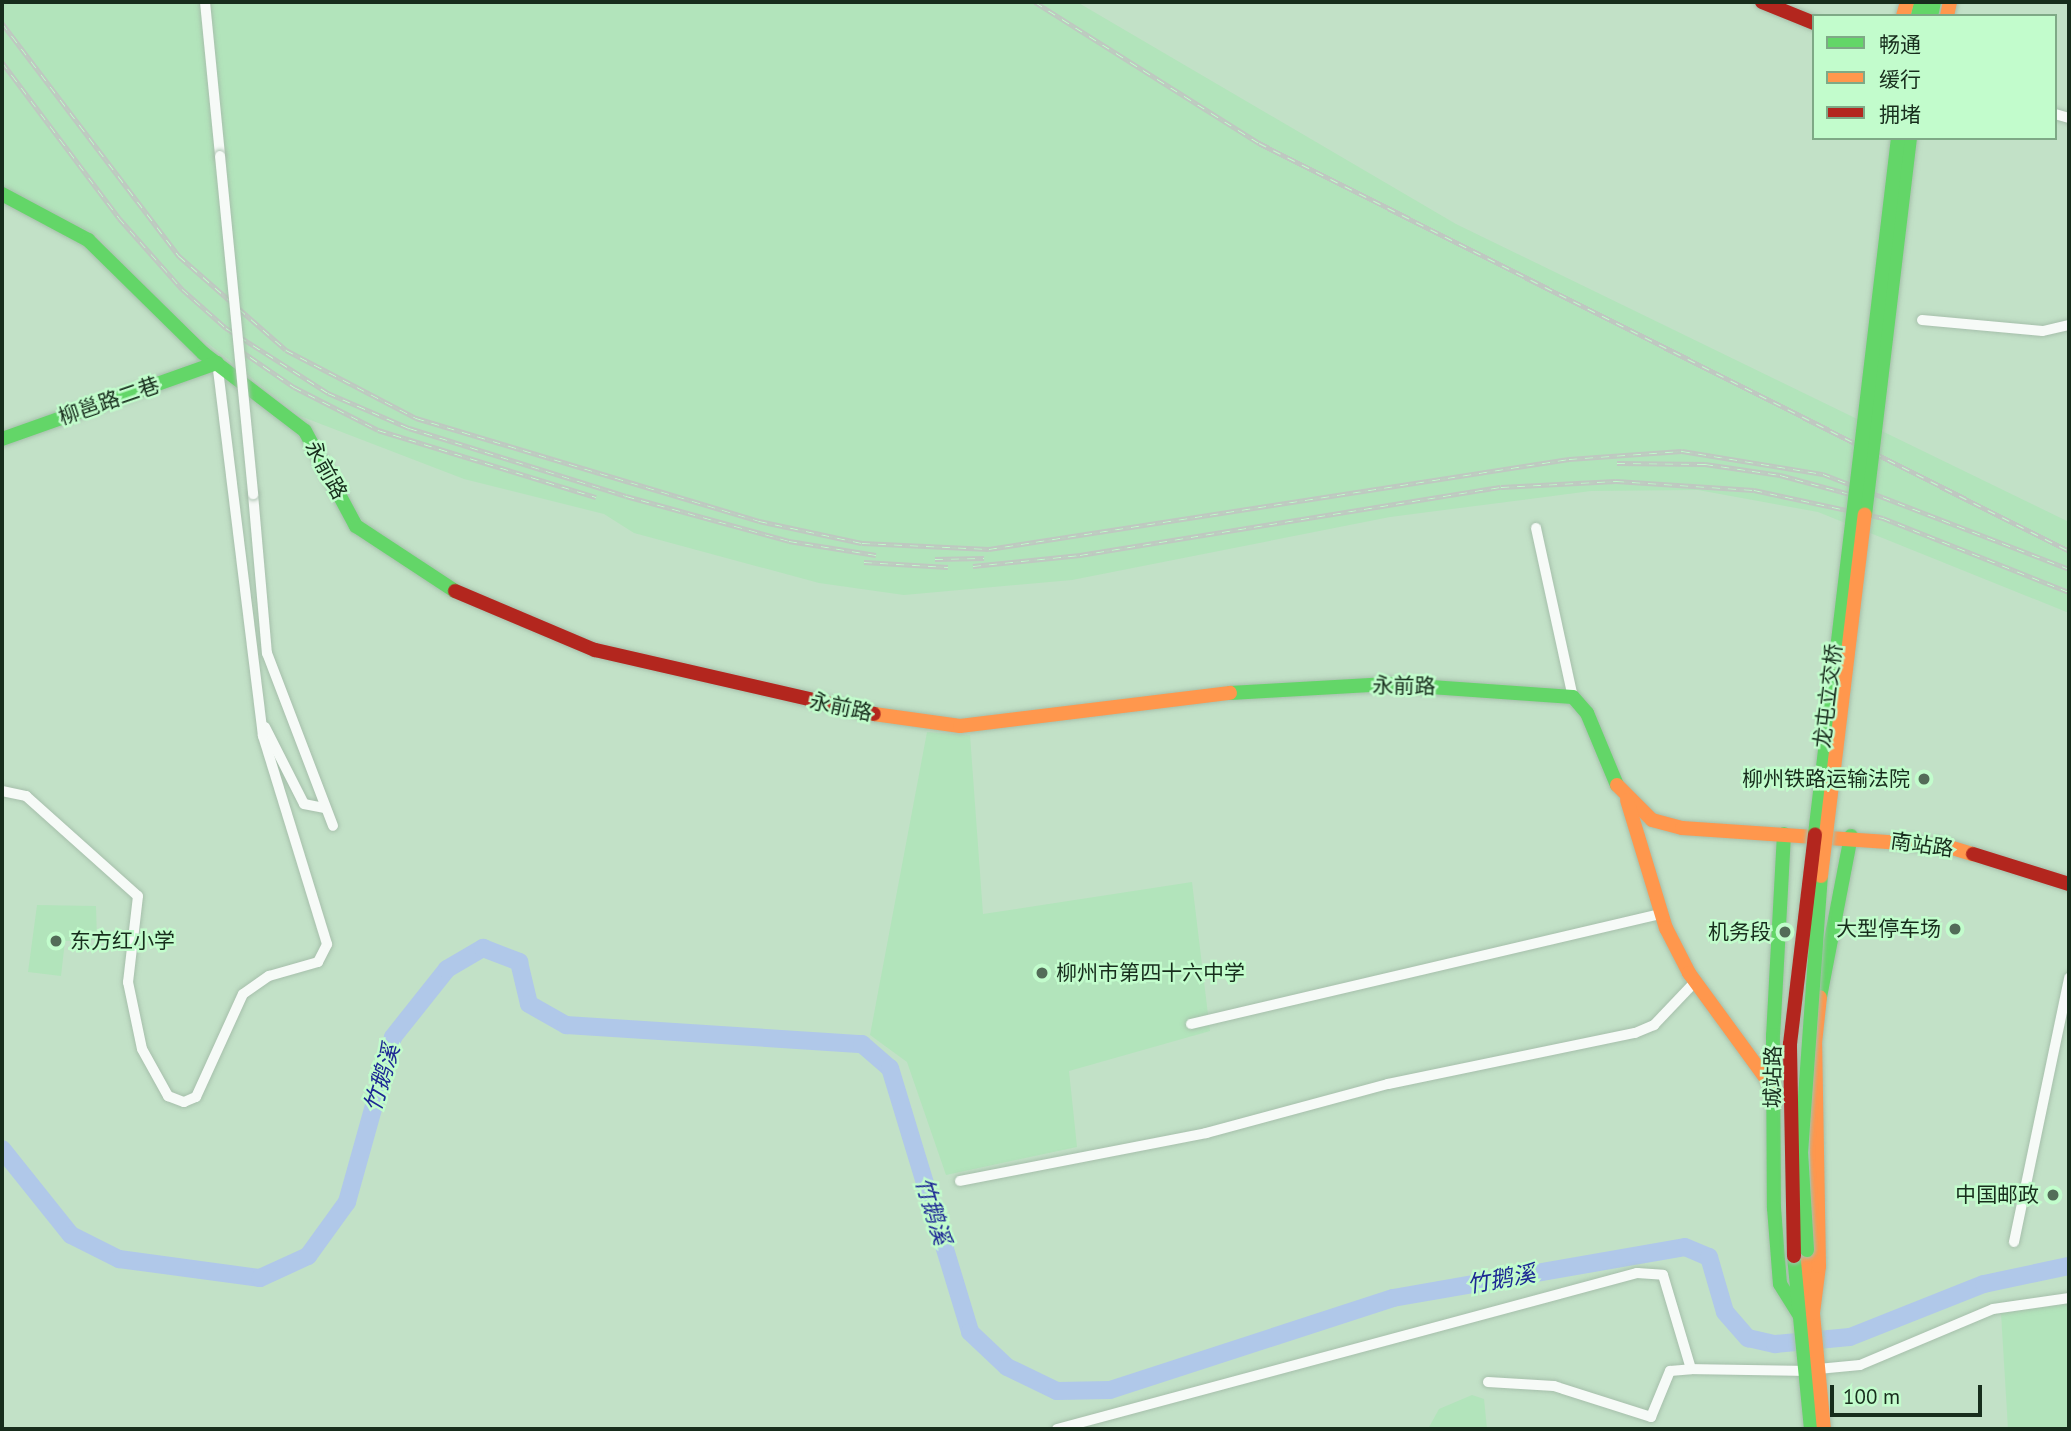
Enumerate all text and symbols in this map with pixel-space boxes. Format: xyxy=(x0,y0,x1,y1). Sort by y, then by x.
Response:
legend xyxy=(1812,14,2057,140)
text: 畅通 xyxy=(1879,31,1921,58)
text: 缓行 xyxy=(1879,66,1921,93)
text: 拥堵 xyxy=(1879,101,1921,128)
street label: 柳邕路二巷 xyxy=(55,372,163,430)
street label: 永前路 xyxy=(300,436,352,504)
street label: 龙屯立交桥 xyxy=(1809,642,1847,750)
street label: 永前路 xyxy=(1372,673,1436,699)
street label: 永前路 xyxy=(808,688,874,726)
place label: 柳州铁路运输法院 xyxy=(1742,766,1910,792)
marker: 柳州铁路运输法院 xyxy=(1916,771,1932,787)
street label: 南站路 xyxy=(1889,828,1955,862)
place label: 大型停车场 xyxy=(1836,916,1941,942)
place label: 机务段 xyxy=(1708,919,1771,945)
marker: 大型停车场 xyxy=(1947,921,1963,937)
marker: 机务段 xyxy=(1777,924,1793,940)
place label: 东方红小学 xyxy=(70,928,175,954)
marker: 东方红小学 xyxy=(48,933,64,949)
place label: 柳州市第四十六中学 xyxy=(1056,960,1245,986)
marker: 柳州市第四十六中学 xyxy=(1034,965,1050,981)
water label: 竹鹅溪 xyxy=(359,1041,405,1115)
street label: 城站路 xyxy=(1760,1045,1786,1109)
water label: 竹鹅溪 xyxy=(910,1174,956,1248)
place label: 中国邮政 xyxy=(1955,1182,2039,1208)
marker: 中国邮政 xyxy=(2045,1187,2061,1203)
water label: 竹鹅溪 xyxy=(1465,1259,1537,1299)
scale bar xyxy=(1833,1372,1985,1416)
text: 100 m xyxy=(1843,1383,1900,1410)

